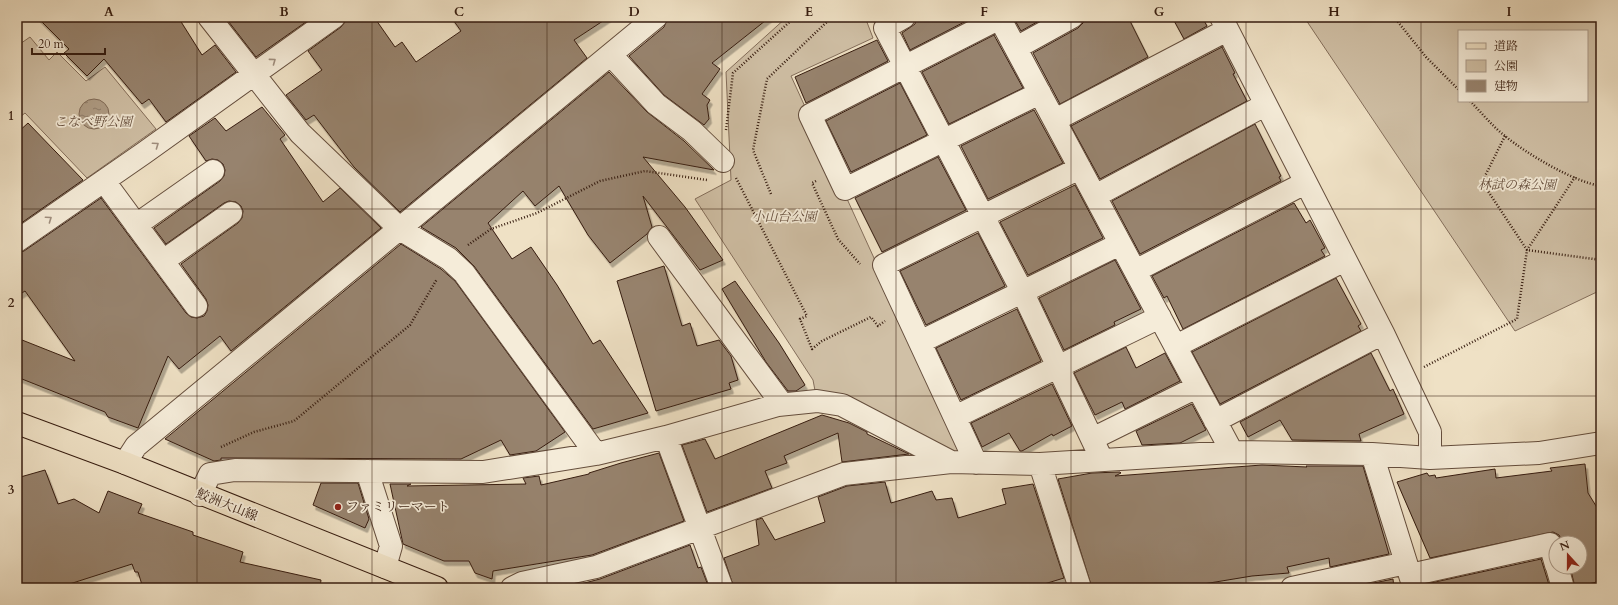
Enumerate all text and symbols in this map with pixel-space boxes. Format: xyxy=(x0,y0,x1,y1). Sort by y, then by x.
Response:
text: A xyxy=(104,3,114,21)
text: B xyxy=(279,3,289,21)
text: C xyxy=(454,3,464,21)
text: D xyxy=(628,3,640,21)
text: E xyxy=(805,3,813,21)
text: F xyxy=(980,3,988,21)
text: G xyxy=(1154,3,1165,21)
text: H xyxy=(1328,3,1340,21)
text: I xyxy=(1506,3,1512,21)
scale bar xyxy=(32,30,105,56)
legend xyxy=(1458,30,1588,102)
text: 20 m xyxy=(38,36,65,52)
text: 道路 xyxy=(1494,38,1518,54)
one-way arrow xyxy=(269,58,276,66)
text: 公園 xyxy=(1494,58,1518,74)
text: 建物 xyxy=(1494,78,1518,94)
text: 1 xyxy=(8,107,14,125)
park label: こなべ野公園 xyxy=(54,113,134,131)
one-way arrow xyxy=(152,142,159,150)
park label: 林試の森公園 xyxy=(1478,176,1558,194)
park label: 小山台公園 xyxy=(751,208,818,226)
one-way arrow xyxy=(45,216,52,224)
text: 2 xyxy=(8,294,15,312)
text: 3 xyxy=(8,481,15,499)
street label: 鮫洲大山線 xyxy=(193,484,261,526)
place label: ファミリーマート xyxy=(346,498,450,516)
marker: ファミリーマート xyxy=(333,502,343,512)
north arrow xyxy=(1548,535,1588,575)
text: N xyxy=(1557,537,1572,555)

